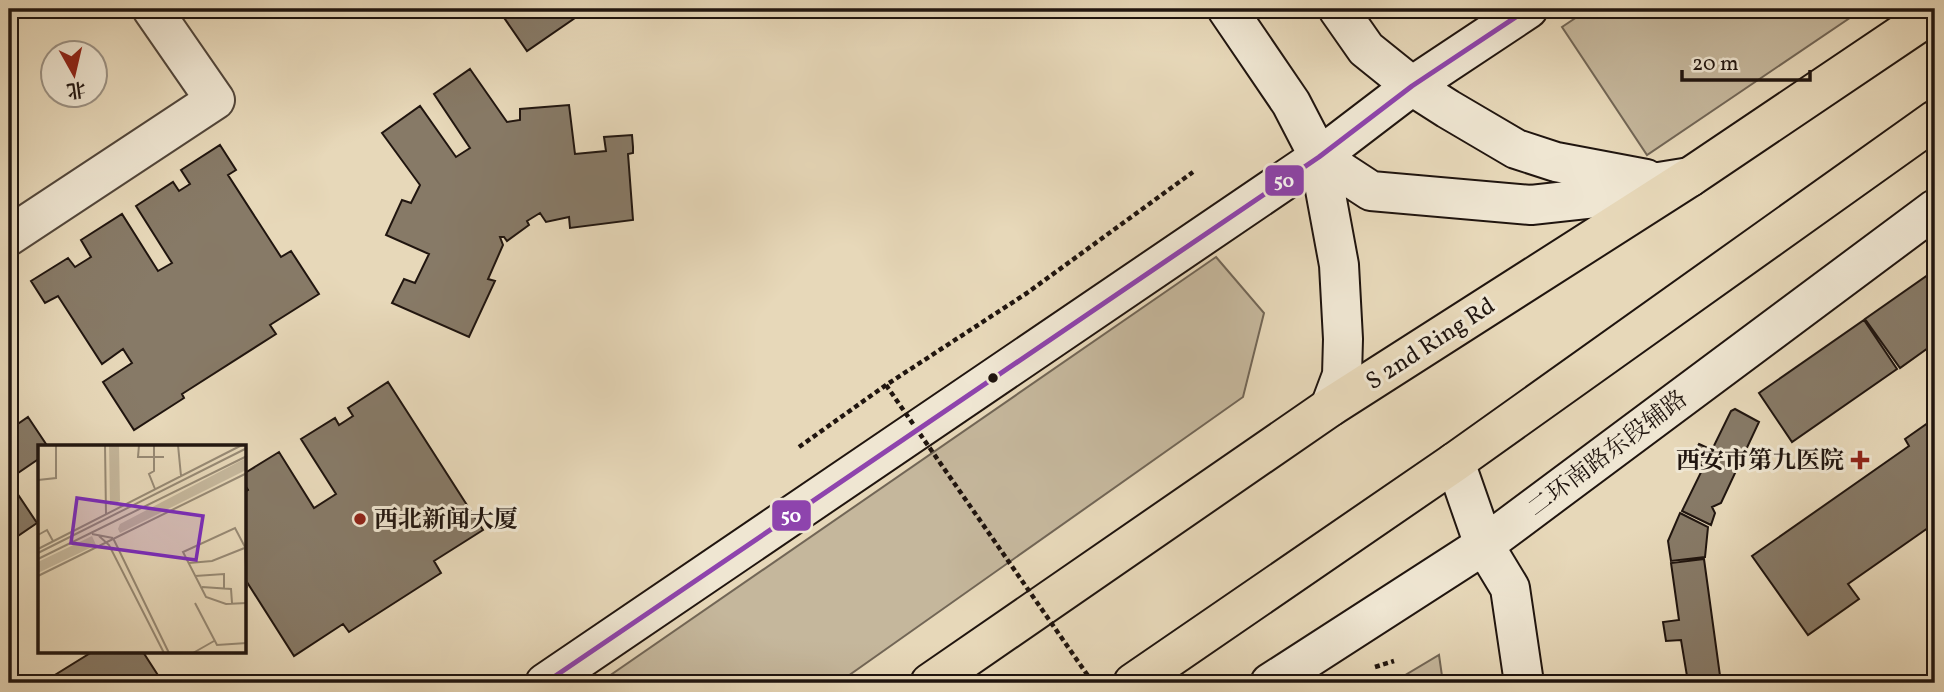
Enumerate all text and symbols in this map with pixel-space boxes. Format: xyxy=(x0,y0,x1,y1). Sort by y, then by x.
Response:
north arrow xyxy=(38,38,108,108)
scale bar xyxy=(1682,38,1809,82)
text: 20 m xyxy=(1692,50,1738,79)
text: 北 xyxy=(65,75,87,103)
line badge: 50 xyxy=(1264,164,1305,197)
text: 50 xyxy=(1274,169,1295,195)
street label: S 2nd Ring Rd xyxy=(1360,290,1502,399)
unlabelled marker xyxy=(986,371,1000,385)
street label: 二环南路东段辅路 xyxy=(1521,383,1695,526)
inset map xyxy=(38,445,247,654)
place label: 西安市第九医院 xyxy=(1676,445,1844,479)
marker: 西安市第九医院 xyxy=(1850,450,1870,470)
line badge: 50 xyxy=(771,499,812,532)
place label: 西北新闻大厦 xyxy=(374,504,518,538)
text: 50 xyxy=(781,504,802,530)
marker: 西北新闻大厦 xyxy=(352,511,368,527)

